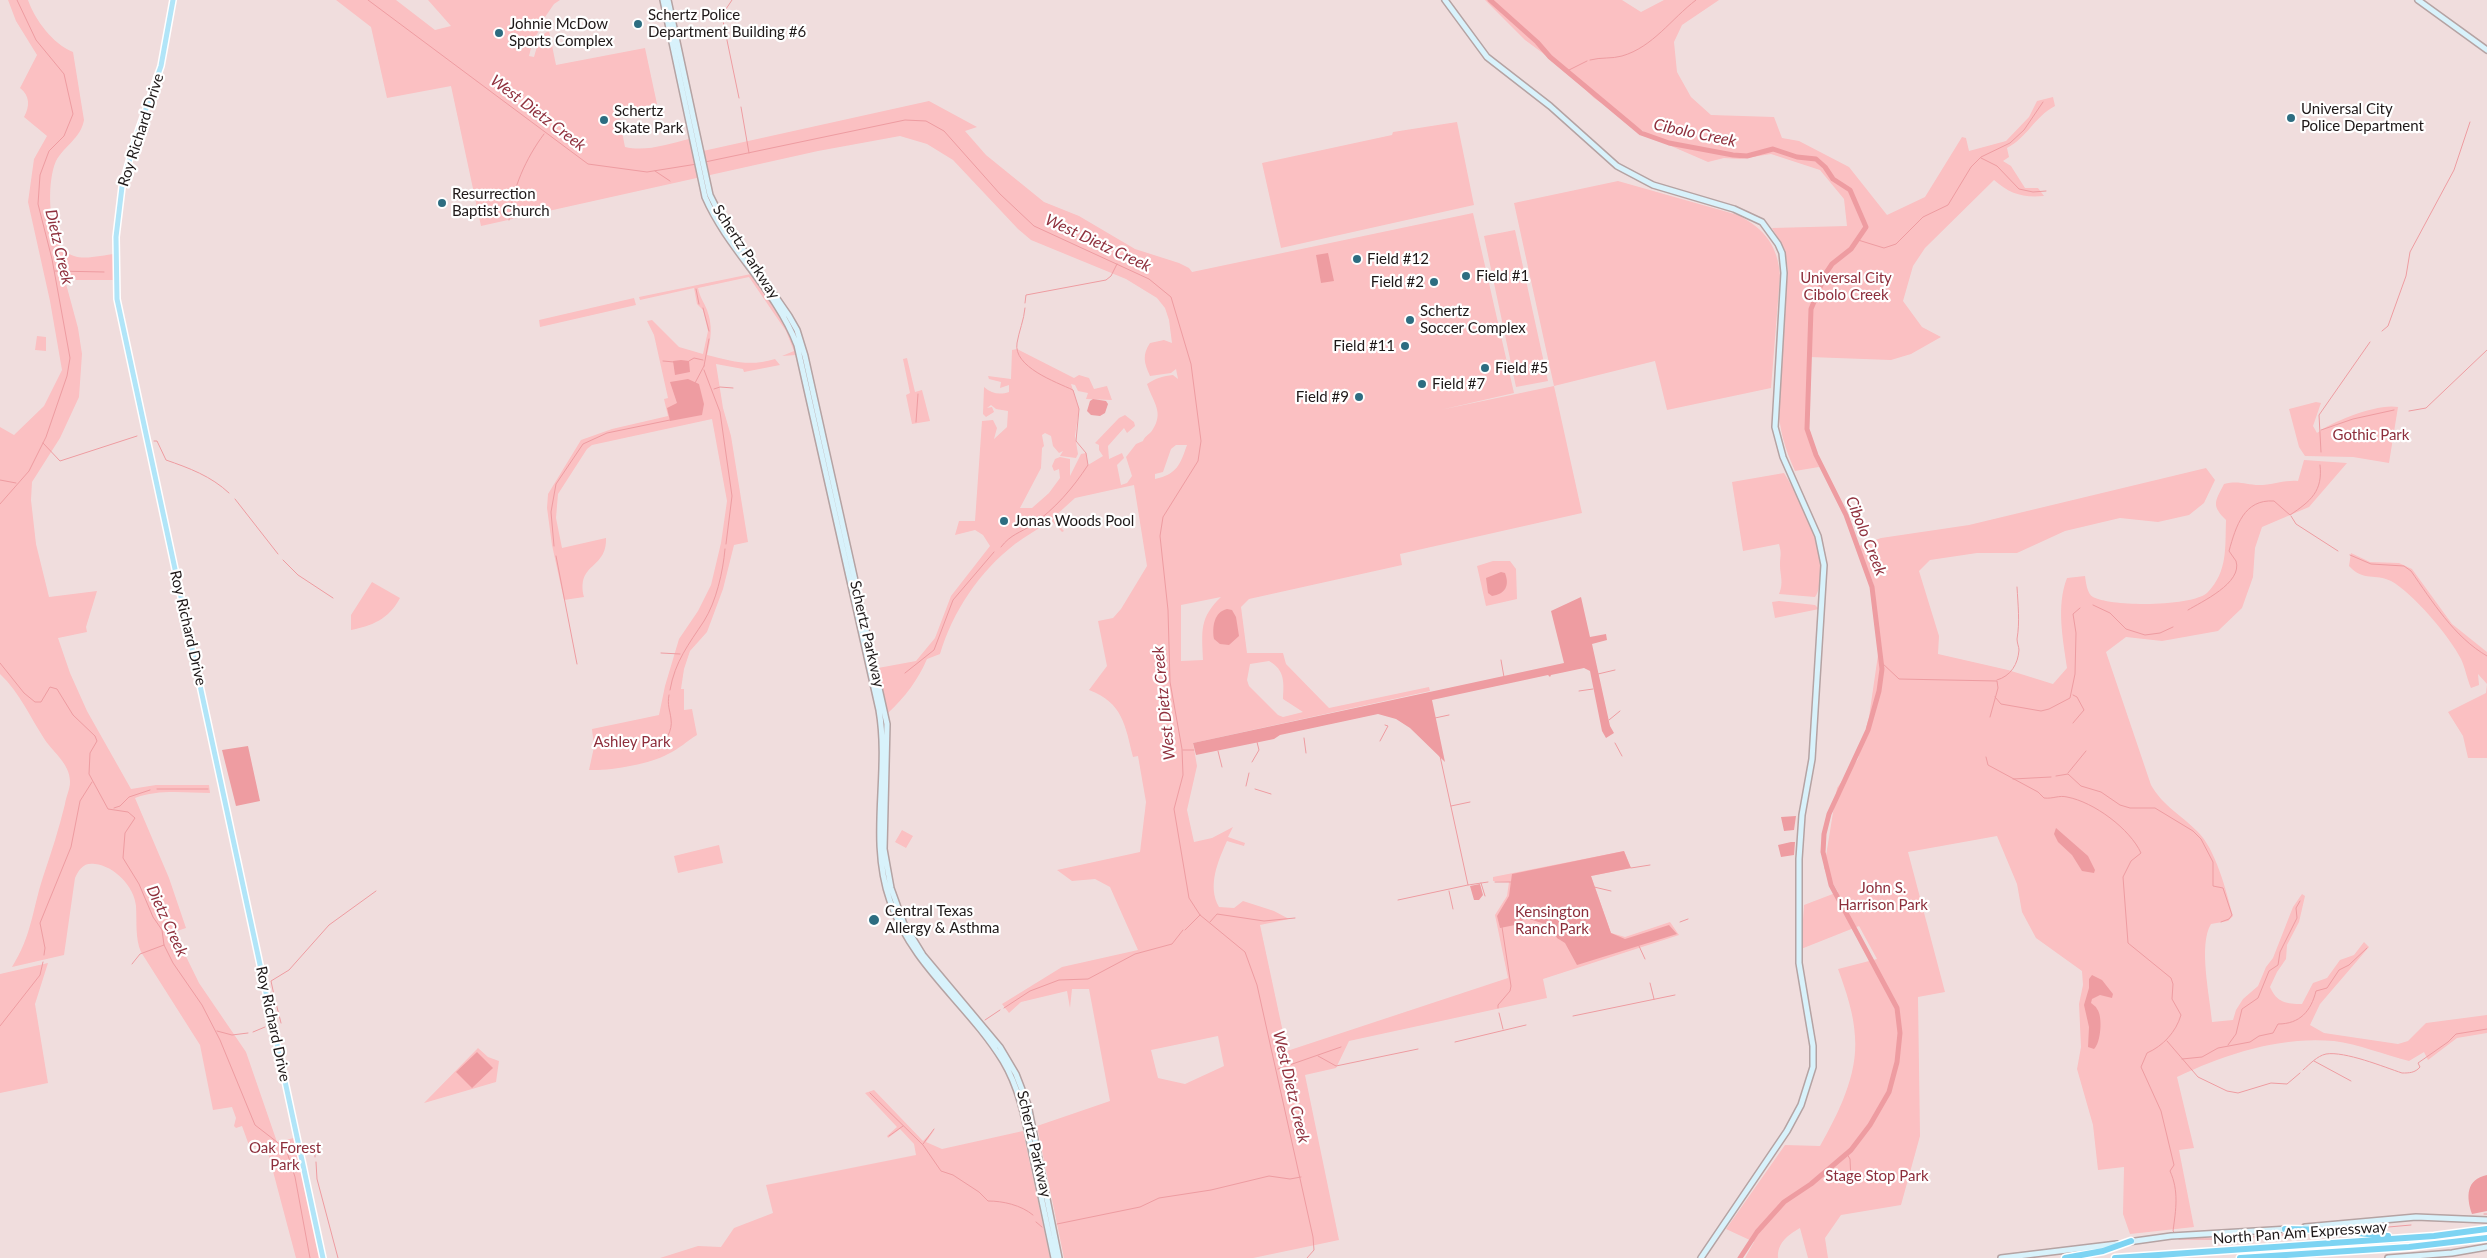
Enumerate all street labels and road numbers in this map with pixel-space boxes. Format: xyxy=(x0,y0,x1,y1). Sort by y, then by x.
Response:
street label: Roy Richard Drive xyxy=(114,71,168,189)
street label: Schertz Parkway xyxy=(709,201,783,303)
street label: Roy Richard Drive xyxy=(166,569,210,687)
street label: Schertz Parkway xyxy=(846,579,888,689)
street label: Roy Richard Drive xyxy=(252,965,294,1083)
street label: Schertz Parkway xyxy=(1013,1089,1055,1199)
street label: North Pan Am Expressway xyxy=(2212,1218,2388,1248)

